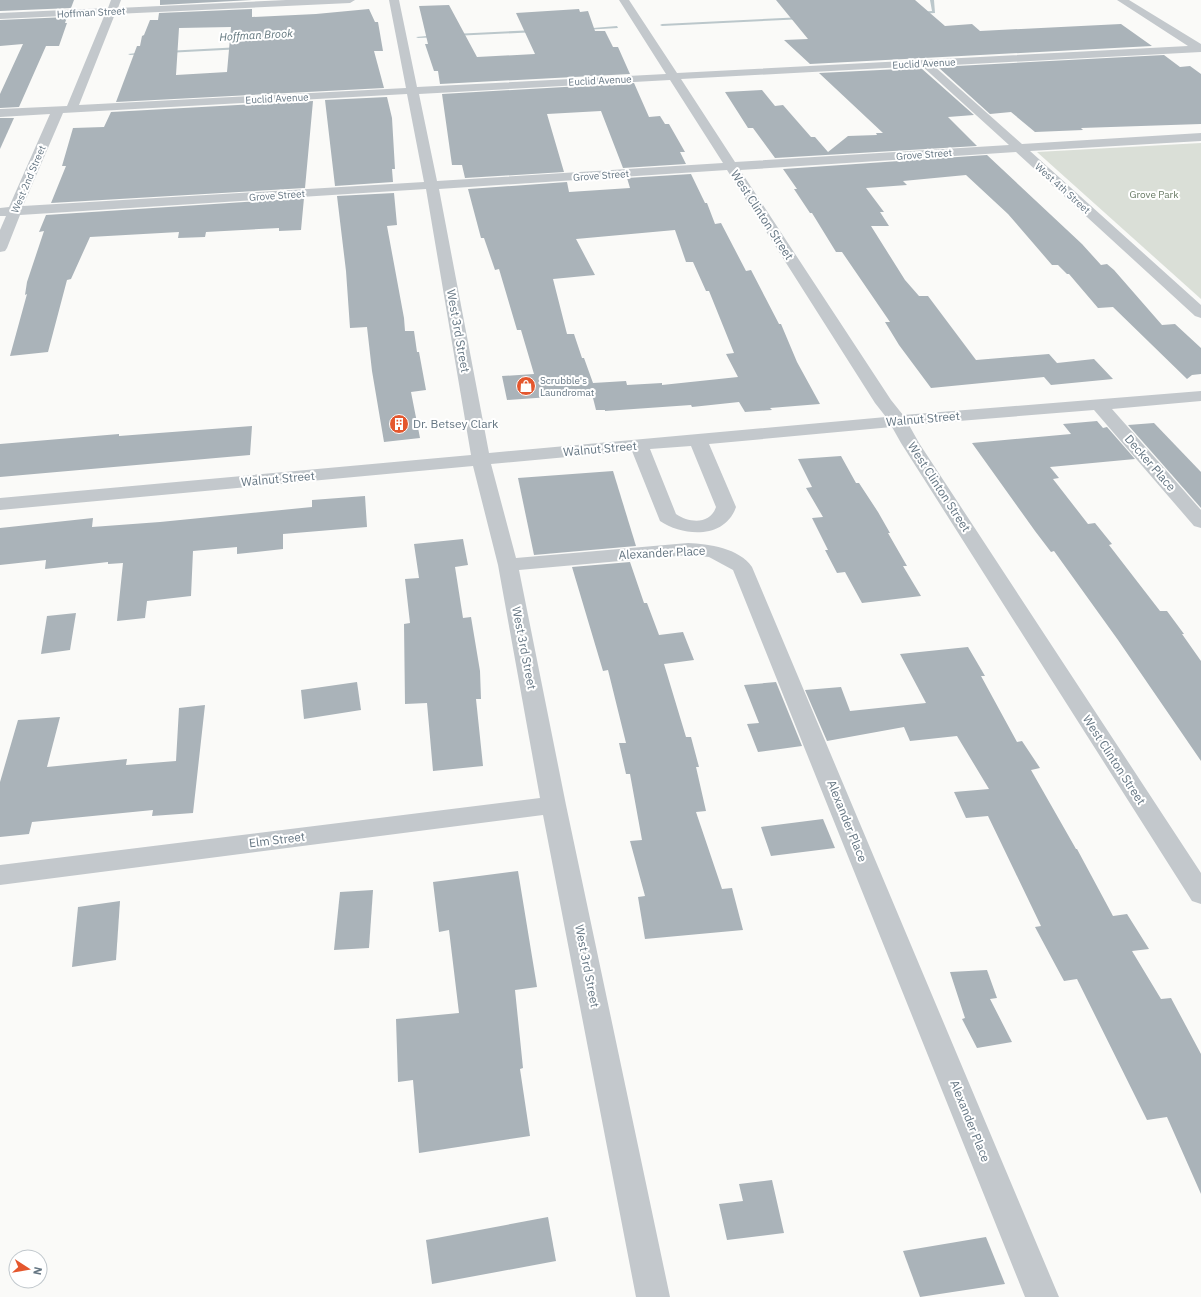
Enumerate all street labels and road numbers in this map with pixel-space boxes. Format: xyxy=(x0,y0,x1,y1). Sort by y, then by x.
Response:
street label: Hoffman Street xyxy=(56,4,126,21)
street label: Euclid Avenue xyxy=(892,55,956,72)
street label: Euclid Avenue xyxy=(568,72,632,89)
street label: Euclid Avenue xyxy=(245,90,309,107)
street label: West 2nd Street xyxy=(8,143,49,215)
street label: Grove Street xyxy=(896,146,953,163)
street label: West 4th Street xyxy=(1032,160,1093,217)
street label: Grove Street xyxy=(573,167,630,184)
street label: West Clinton Street xyxy=(728,167,797,262)
street label: Grove Street xyxy=(249,187,306,204)
street label: West 3rd Street xyxy=(444,288,473,374)
street label: Walnut Street xyxy=(886,408,960,429)
street label: Decker Place xyxy=(1122,431,1179,494)
street label: Walnut Street xyxy=(563,438,637,459)
street label: West Clinton Street xyxy=(905,439,974,534)
street label: Walnut Street xyxy=(241,468,315,489)
street label: Alexander Place xyxy=(618,543,706,562)
street label: West 3rd Street xyxy=(509,605,540,691)
street label: West Clinton Street xyxy=(1080,712,1149,807)
street label: Alexander Place xyxy=(824,778,871,864)
street label: Elm Street xyxy=(248,829,306,850)
street label: West 3rd Street xyxy=(572,923,603,1009)
street label: Alexander Place xyxy=(947,1078,994,1164)

